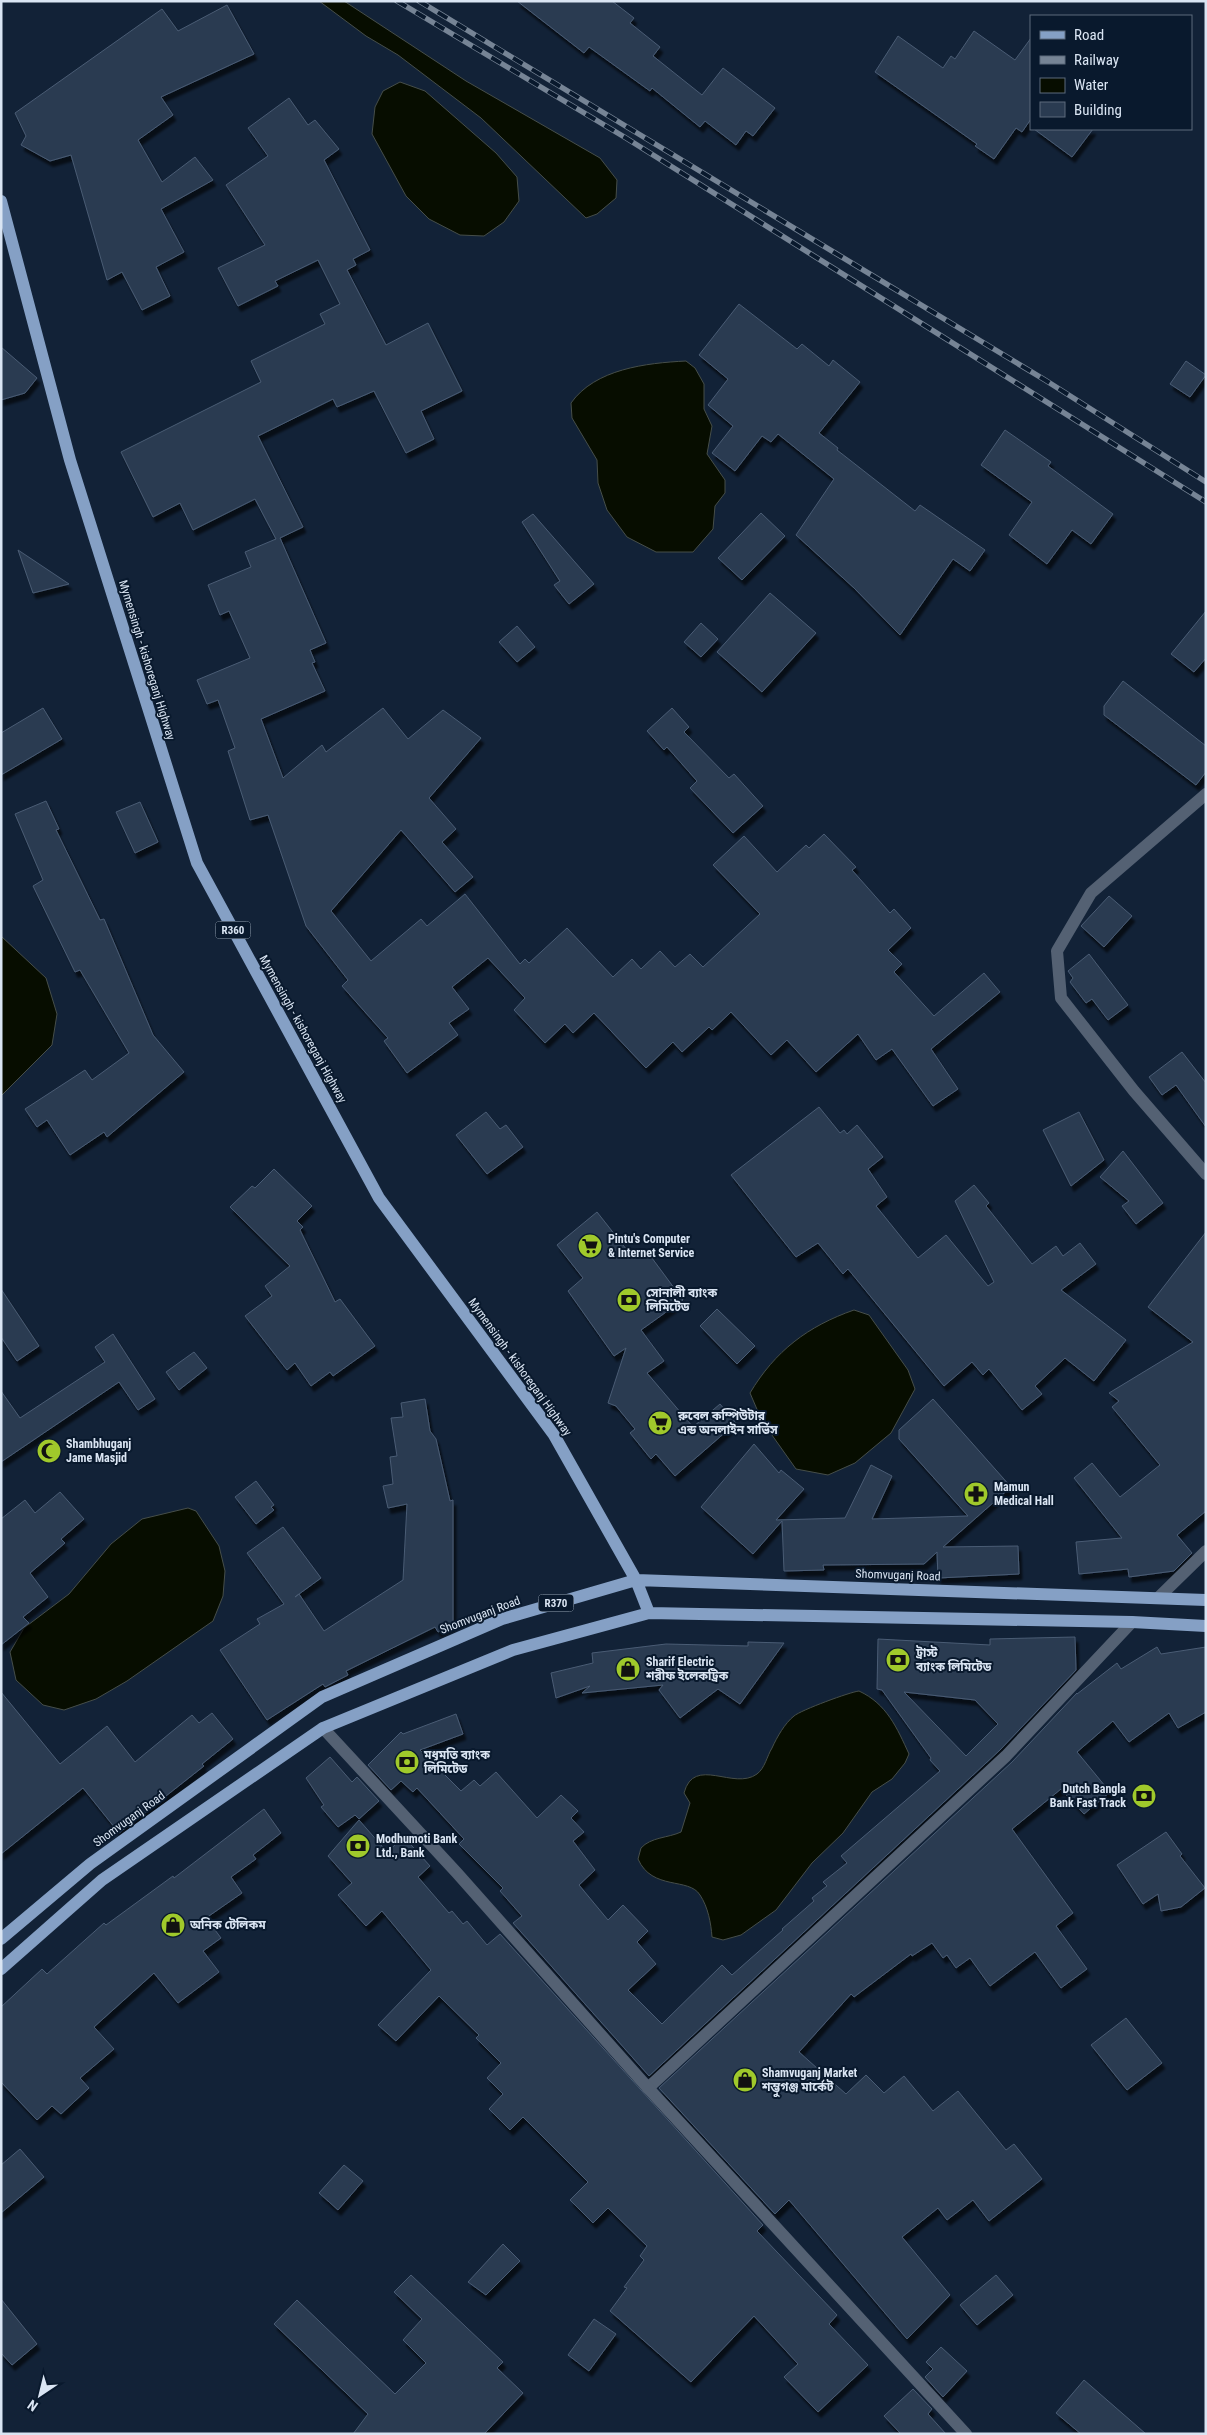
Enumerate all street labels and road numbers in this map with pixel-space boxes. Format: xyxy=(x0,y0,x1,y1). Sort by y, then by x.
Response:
street label: Mymensingh - kishoreganj Highway xyxy=(116,578,178,742)
road number: R360 xyxy=(216,922,250,938)
street label: Mymensingh - kishoreganj Highway xyxy=(256,953,350,1105)
street label: Mymensingh - kishoreganj Highway xyxy=(465,1295,575,1439)
street label: Shomvuganj Road xyxy=(855,1567,941,1583)
street label: Shomvuganj Road xyxy=(438,1593,522,1637)
road number: R370 xyxy=(538,1595,574,1612)
street label: Shomvuganj Road xyxy=(90,1788,168,1850)

